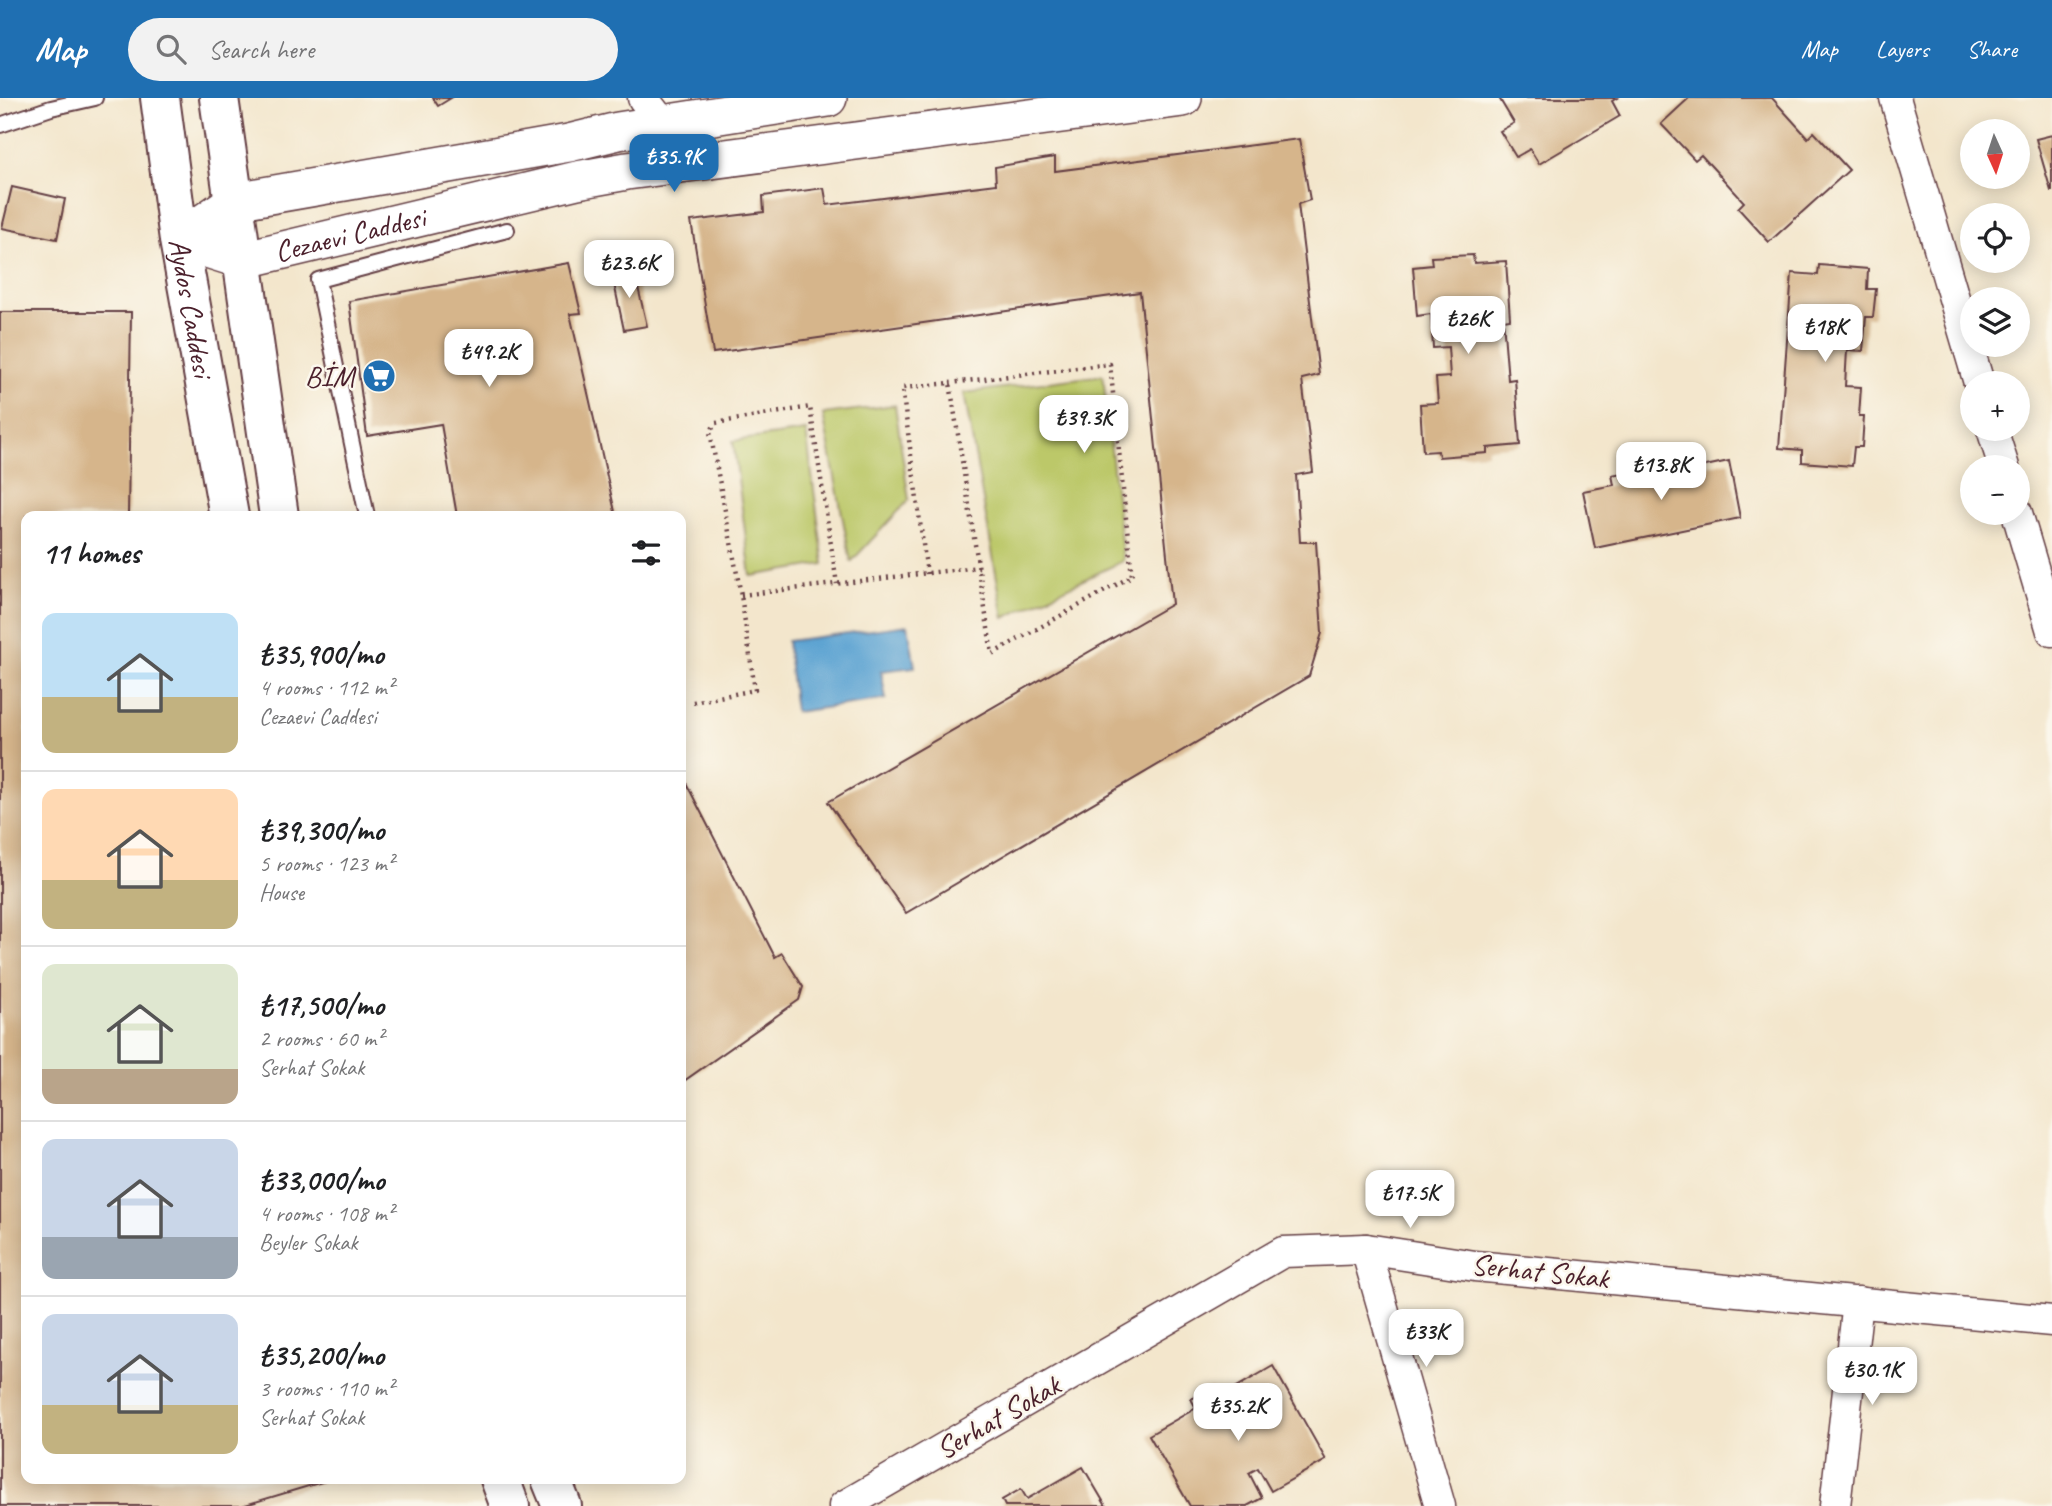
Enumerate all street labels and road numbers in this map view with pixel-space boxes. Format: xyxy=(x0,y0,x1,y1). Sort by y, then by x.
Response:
street label: Cezaevi Caddesi xyxy=(271,197,432,271)
street label: Aydos Caddesi xyxy=(160,235,223,383)
street label: Serhat Sokak xyxy=(1470,1245,1612,1297)
street label: Serhat Sokak xyxy=(929,1365,1069,1468)

